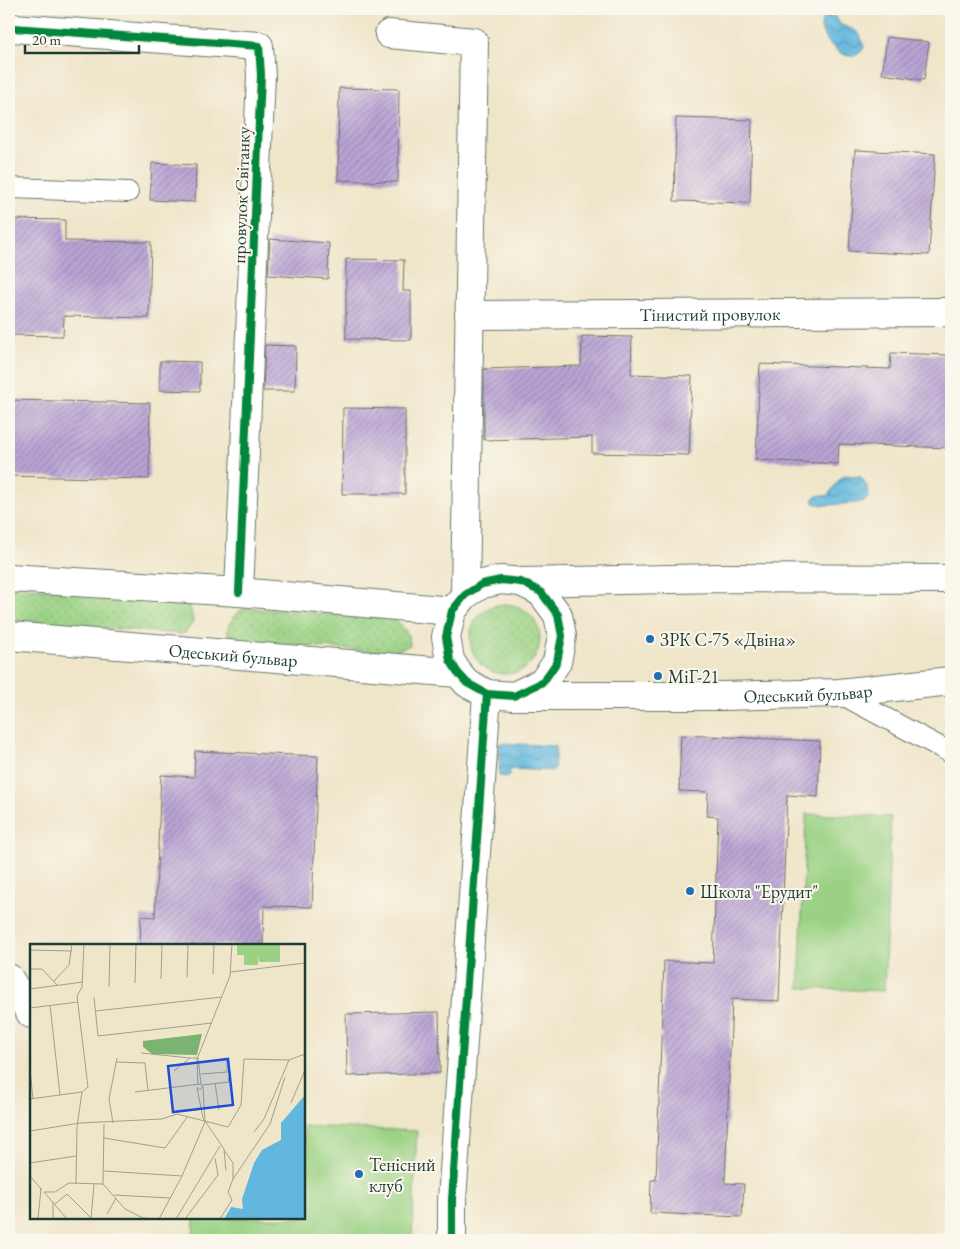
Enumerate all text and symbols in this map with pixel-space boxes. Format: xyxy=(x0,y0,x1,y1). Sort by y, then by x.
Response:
scale bar xyxy=(25,22,139,54)
text: 20 m xyxy=(32,30,61,49)
street label: провулок Світанку xyxy=(227,126,255,264)
street label: Тінистий провулок xyxy=(639,302,781,325)
place label: ЗРК С-75 «Двіна» xyxy=(660,628,796,651)
marker: ЗРК С-75 «Двіна» xyxy=(644,633,656,645)
street label: Одеський бульвар xyxy=(168,638,298,671)
place label: МіГ-21 xyxy=(668,665,719,688)
marker: МіГ-21 xyxy=(652,670,664,682)
street label: Одеський бульвар xyxy=(743,678,874,707)
place label: Школа "Ерудит" xyxy=(700,880,818,903)
marker: Школа "Ерудит" xyxy=(684,885,696,897)
inset map xyxy=(30,944,305,1219)
place label: Тенісний клуб xyxy=(369,1153,436,1197)
marker: Тенісний клуб xyxy=(353,1168,365,1180)

